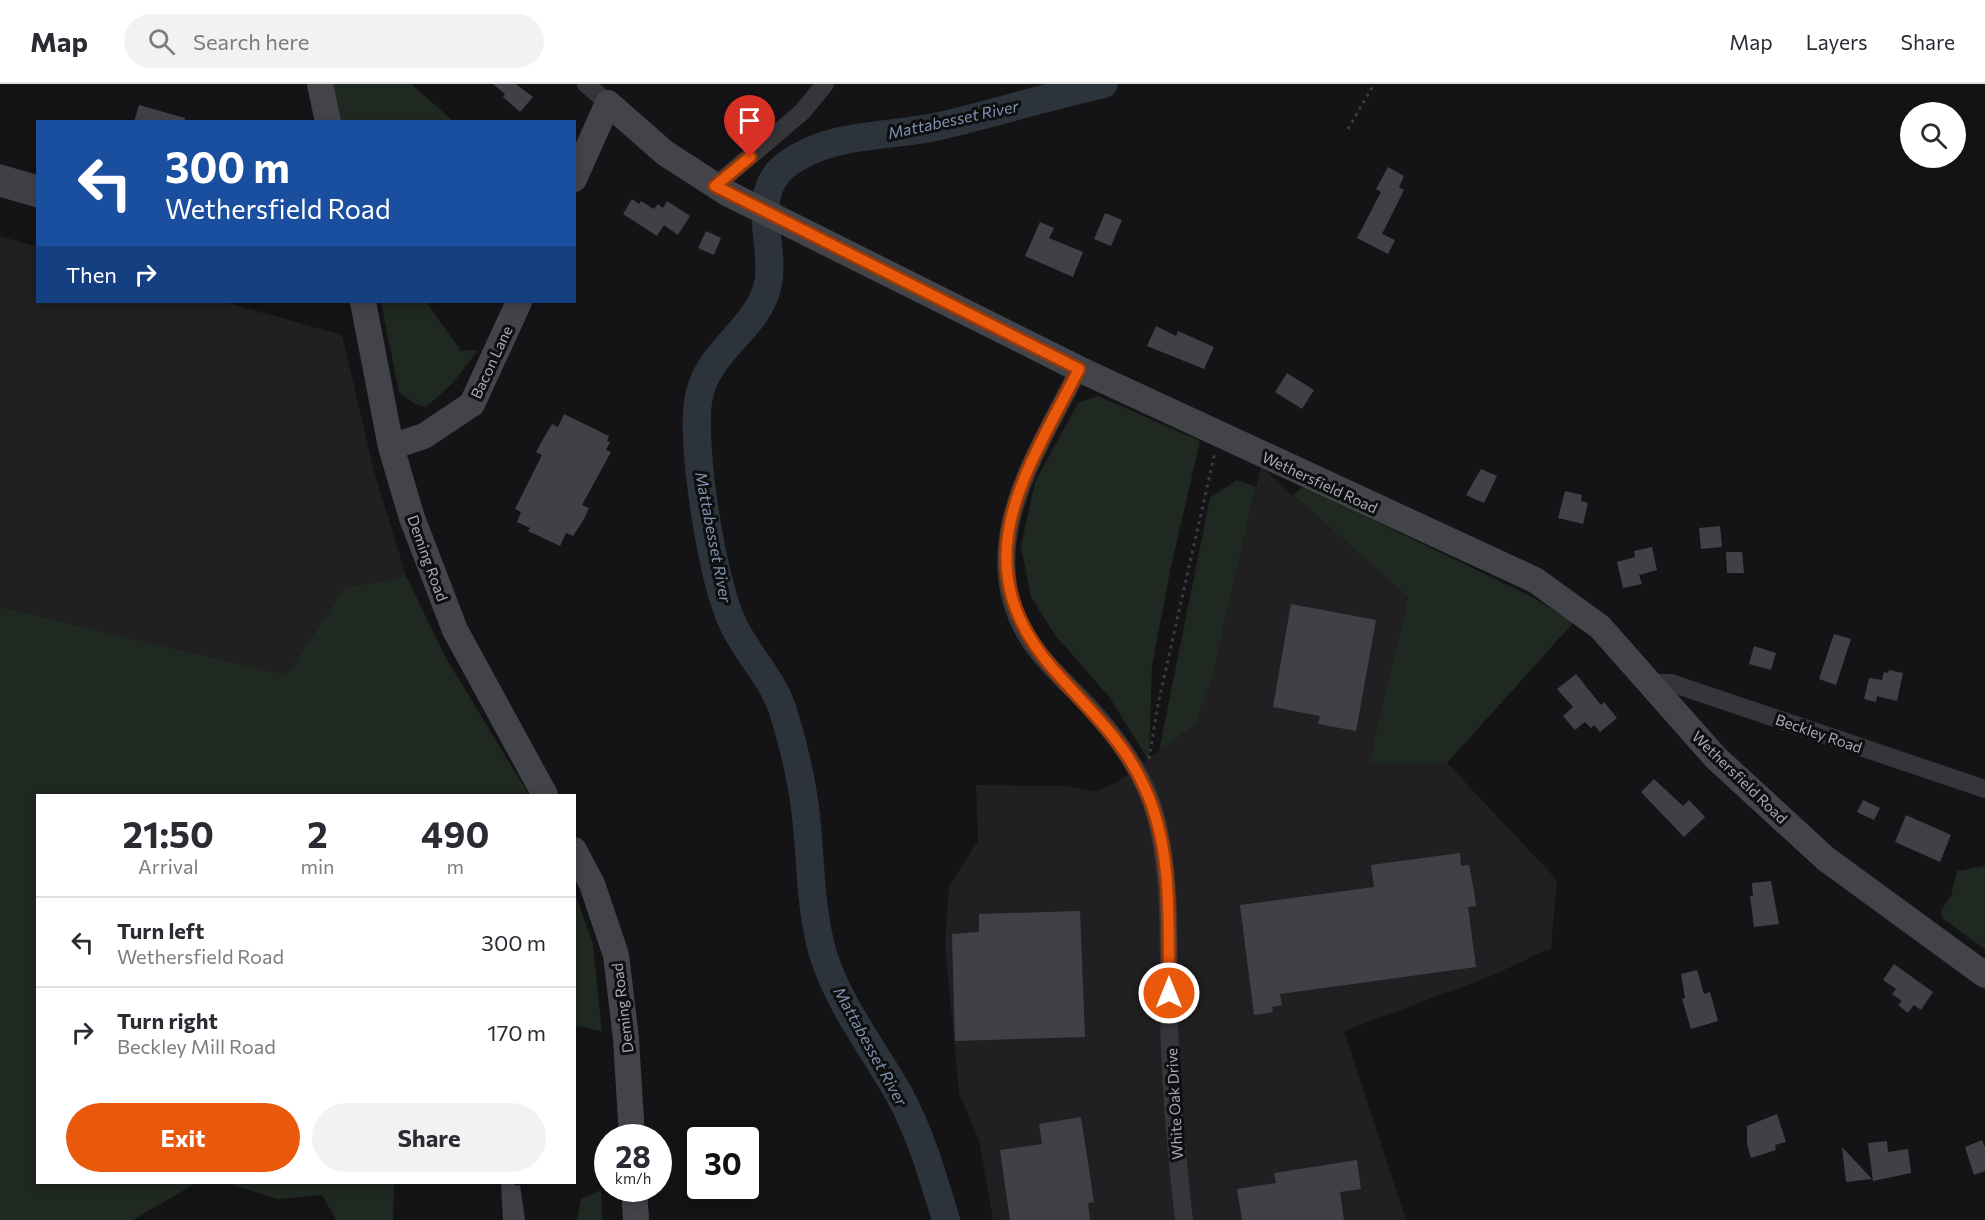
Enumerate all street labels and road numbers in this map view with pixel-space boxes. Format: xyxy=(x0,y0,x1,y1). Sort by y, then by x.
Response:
street label: Bacon Lane xyxy=(466,323,516,401)
street label: Wethersfield Road xyxy=(1259,447,1381,517)
street label: Deming Road xyxy=(404,512,452,604)
street label: Beckley Road xyxy=(1773,710,1865,756)
street label: Wethersfield Road xyxy=(1689,727,1791,827)
street label: Deming Road xyxy=(608,962,636,1054)
street label: White Oak Drive xyxy=(1162,1048,1186,1160)

